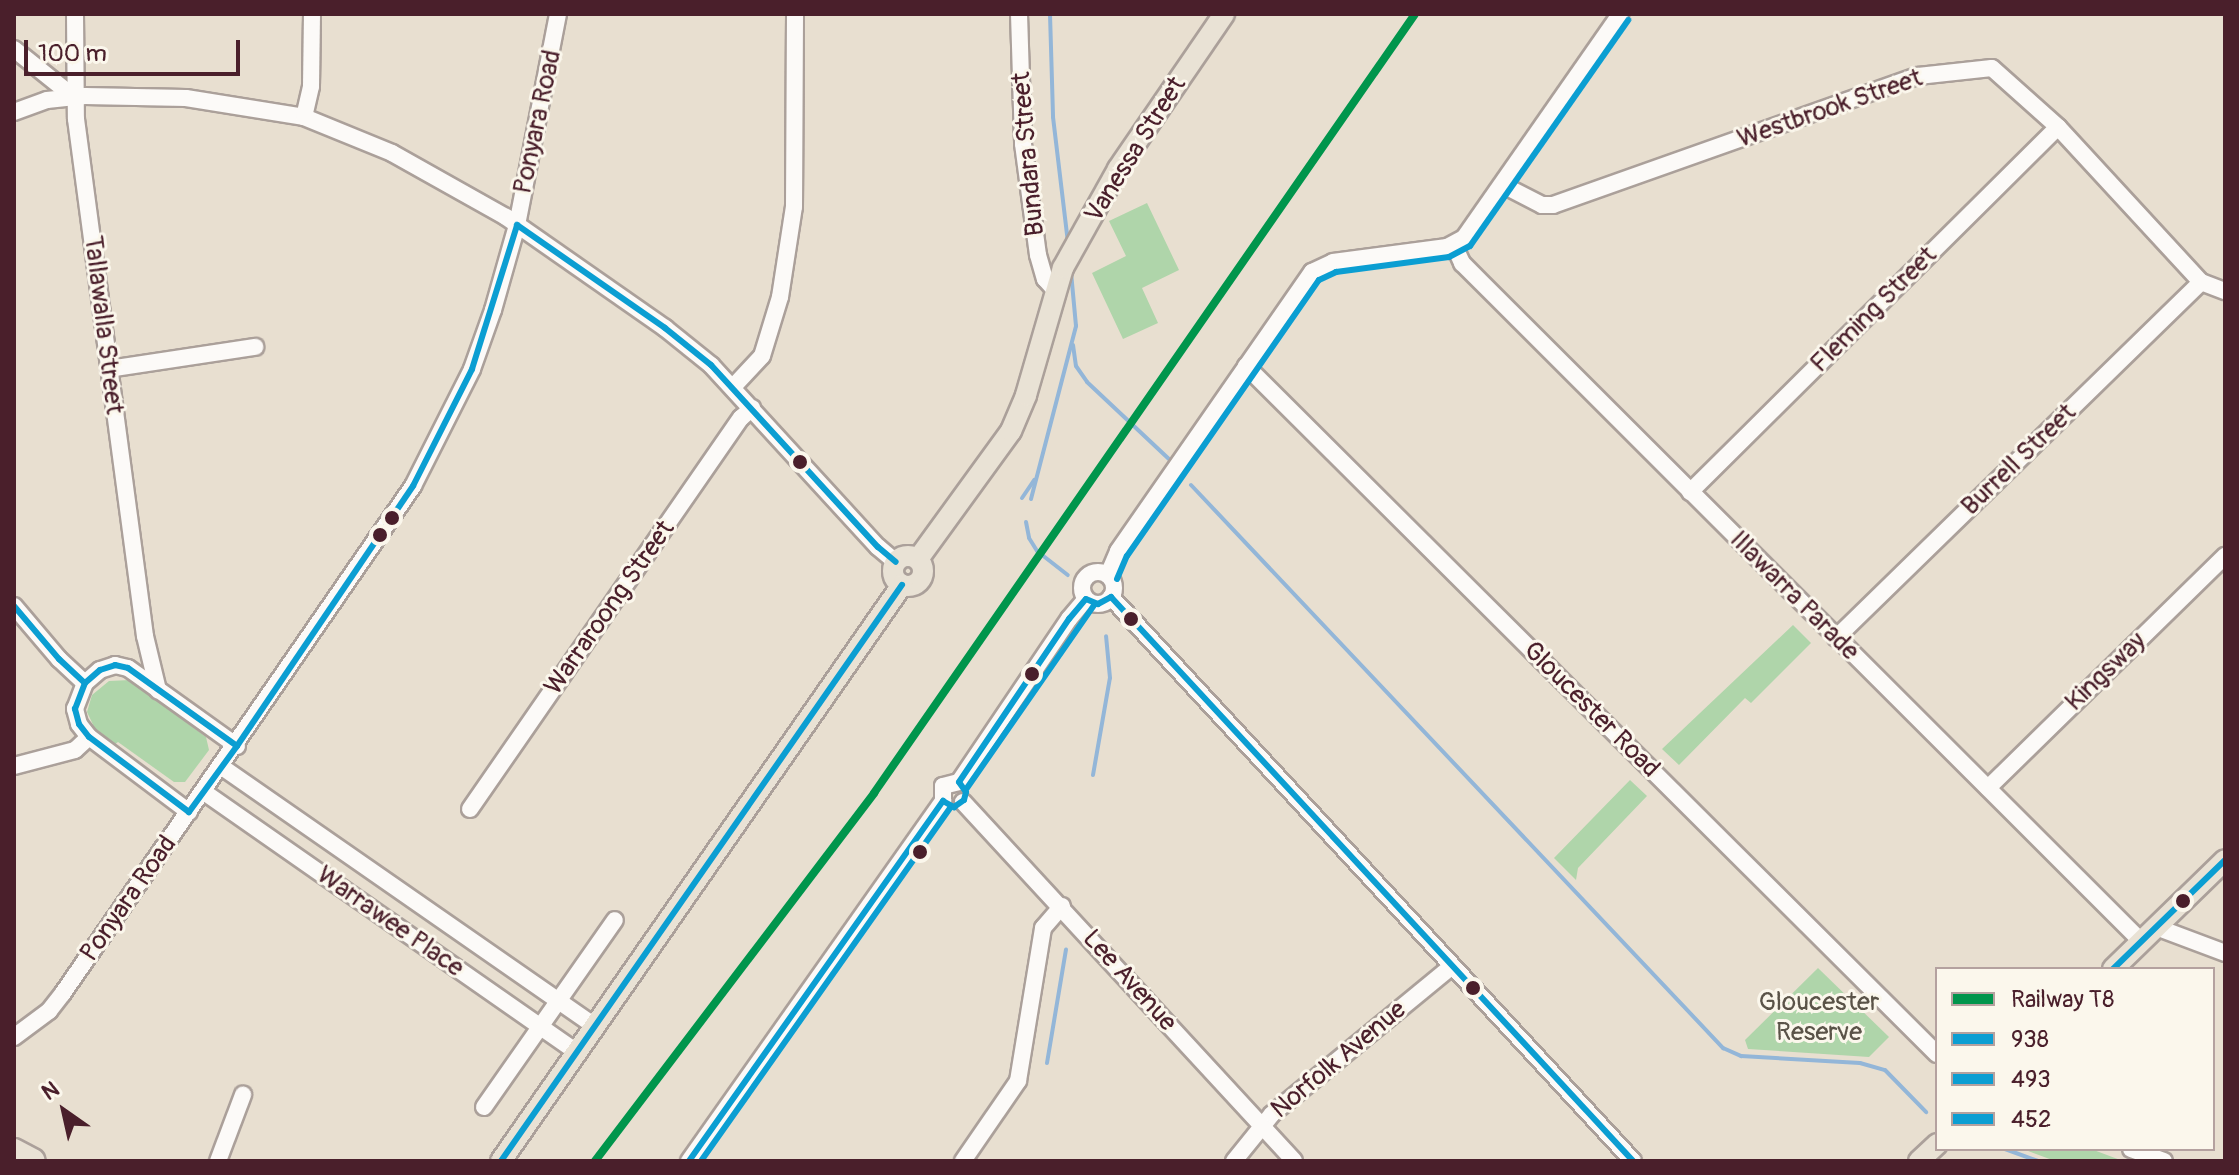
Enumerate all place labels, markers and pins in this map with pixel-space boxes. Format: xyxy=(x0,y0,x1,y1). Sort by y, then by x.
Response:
unlabelled marker xyxy=(792,454,808,470)
unlabelled marker xyxy=(384,510,400,526)
unlabelled marker xyxy=(372,527,388,543)
unlabelled marker xyxy=(1123,611,1139,627)
unlabelled marker xyxy=(1024,666,1040,682)
unlabelled marker xyxy=(912,844,928,860)
unlabelled marker xyxy=(2175,893,2191,909)
unlabelled marker xyxy=(1465,980,1481,996)

